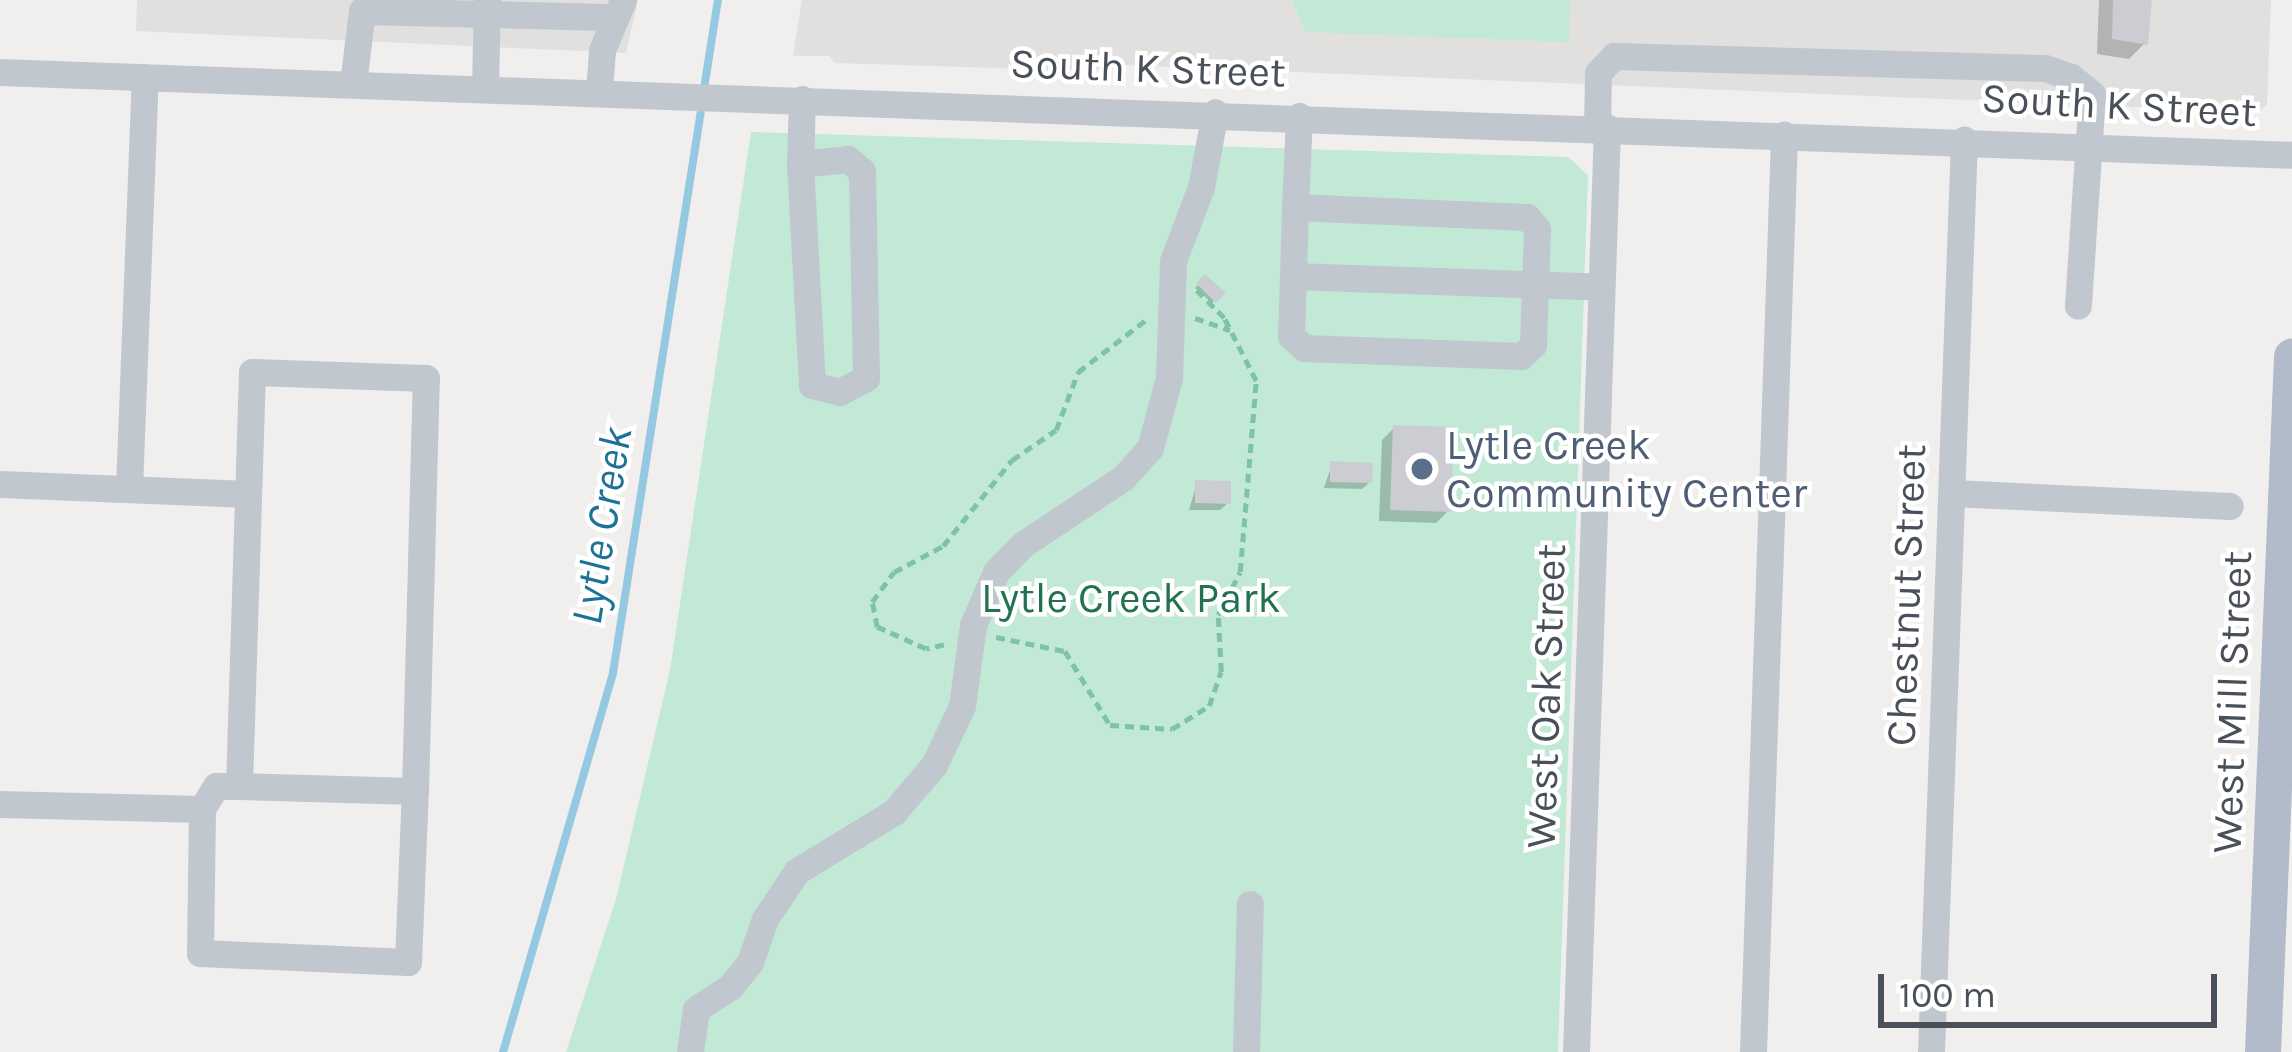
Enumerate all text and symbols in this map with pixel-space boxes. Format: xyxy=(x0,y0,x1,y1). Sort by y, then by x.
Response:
street label: South K Street xyxy=(1009,38,1287,98)
street label: South K Street xyxy=(1980,73,2258,137)
place label: Lytle Creek Community Center xyxy=(1446,420,1807,518)
water label: Lytle Creek xyxy=(560,423,644,629)
street label: Chestnut Street xyxy=(1876,443,1936,747)
marker: Lytle Creek Community Center xyxy=(1409,456,1435,482)
street label: West Oak Street xyxy=(1515,543,1577,849)
street label: West Mill Street xyxy=(2202,550,2262,854)
park label: Lytle Creek Park xyxy=(981,573,1281,623)
scale bar xyxy=(1884,950,2223,1024)
text: 100 m xyxy=(1899,974,1996,1016)

